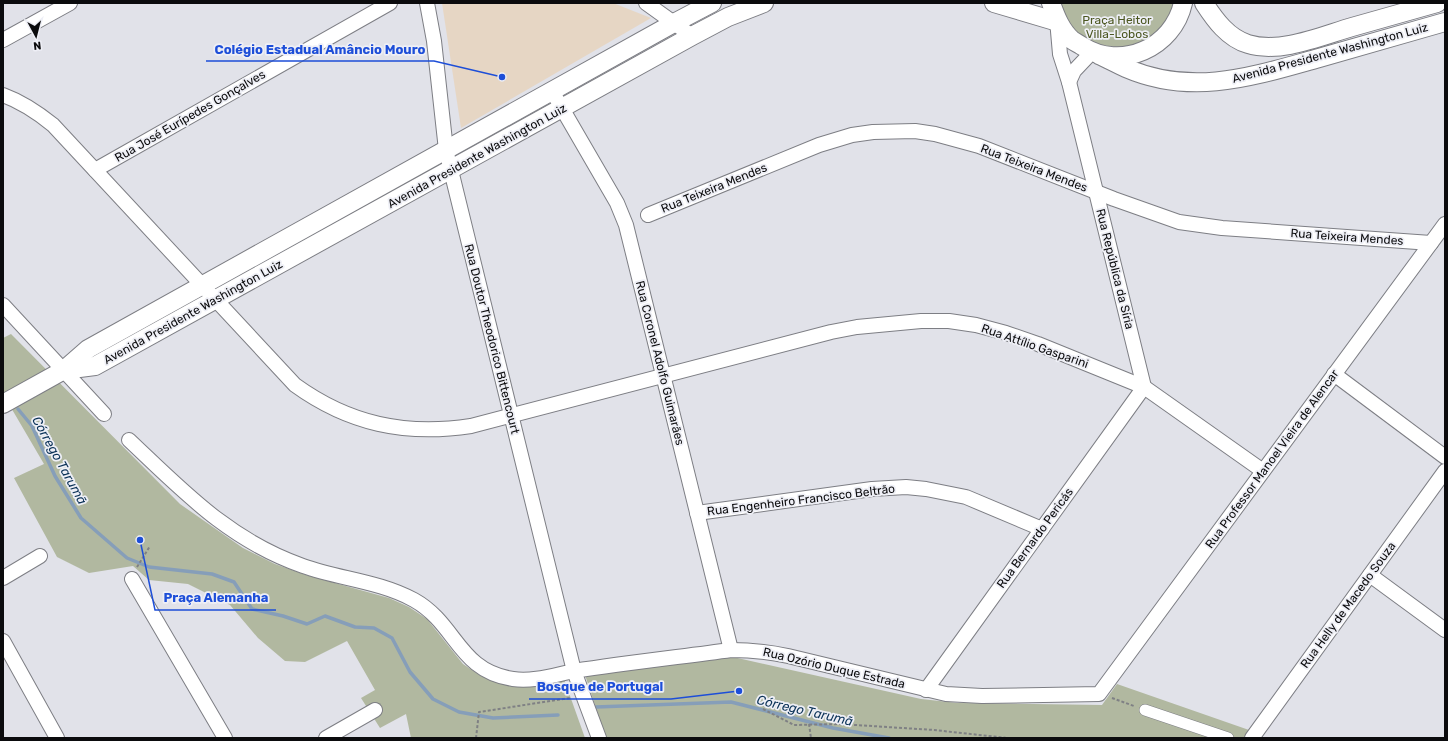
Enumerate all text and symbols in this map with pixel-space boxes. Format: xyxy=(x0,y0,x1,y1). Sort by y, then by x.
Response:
park label: Praça Heitor Villa-Lobos xyxy=(1082,13,1152,41)
north arrow xyxy=(16,16,56,56)
street label: Avenida Presidente Washington Luiz xyxy=(1231,20,1429,86)
callout: Colégio Estadual Amâncio Mouro xyxy=(206,36,434,61)
text: N xyxy=(32,38,42,52)
text: Colégio Estadual Amâncio Mouro xyxy=(215,42,426,57)
street label: Rua José Eurípedes Gonçalves xyxy=(112,67,268,165)
street label: Avenida Presidente Washington Luiz xyxy=(385,101,569,211)
street label: Rua Teixeira Mendes xyxy=(979,141,1089,195)
street label: Rua Teixeira Mendes xyxy=(659,160,769,216)
street label: Rua República da Síria xyxy=(1093,207,1137,331)
street label: Rua Teixeira Mendes xyxy=(1290,226,1404,248)
street label: Rua Doutor Theodorico Bittencourt xyxy=(462,243,523,436)
street label: Avenida Presidente Washington Luiz xyxy=(101,257,285,367)
street label: Rua Coronel Adolfo Guimarães xyxy=(633,279,687,447)
street label: Rua Attílio Gasparini xyxy=(980,321,1090,371)
street label: Rua Professor Manoel Vieira de Alencar xyxy=(1202,367,1342,551)
water label: Córrego Tarumã xyxy=(28,414,90,508)
street label: Rua Engenheiro Francisco Beltrão xyxy=(706,482,896,518)
street label: Rua Bernardo Pericás xyxy=(994,485,1076,591)
street label: Rua Helly de Macedo Souza xyxy=(1297,539,1399,671)
callout: Praça Alemanha xyxy=(155,585,276,610)
text: Praça Alemanha xyxy=(164,590,268,605)
street label: Rua Ozório Duque Estrada xyxy=(762,645,906,691)
callout: Bosque de Portugal xyxy=(529,674,671,699)
text: Bosque de Portugal xyxy=(537,679,663,694)
water label: Córrego Tarumã xyxy=(755,692,855,730)

